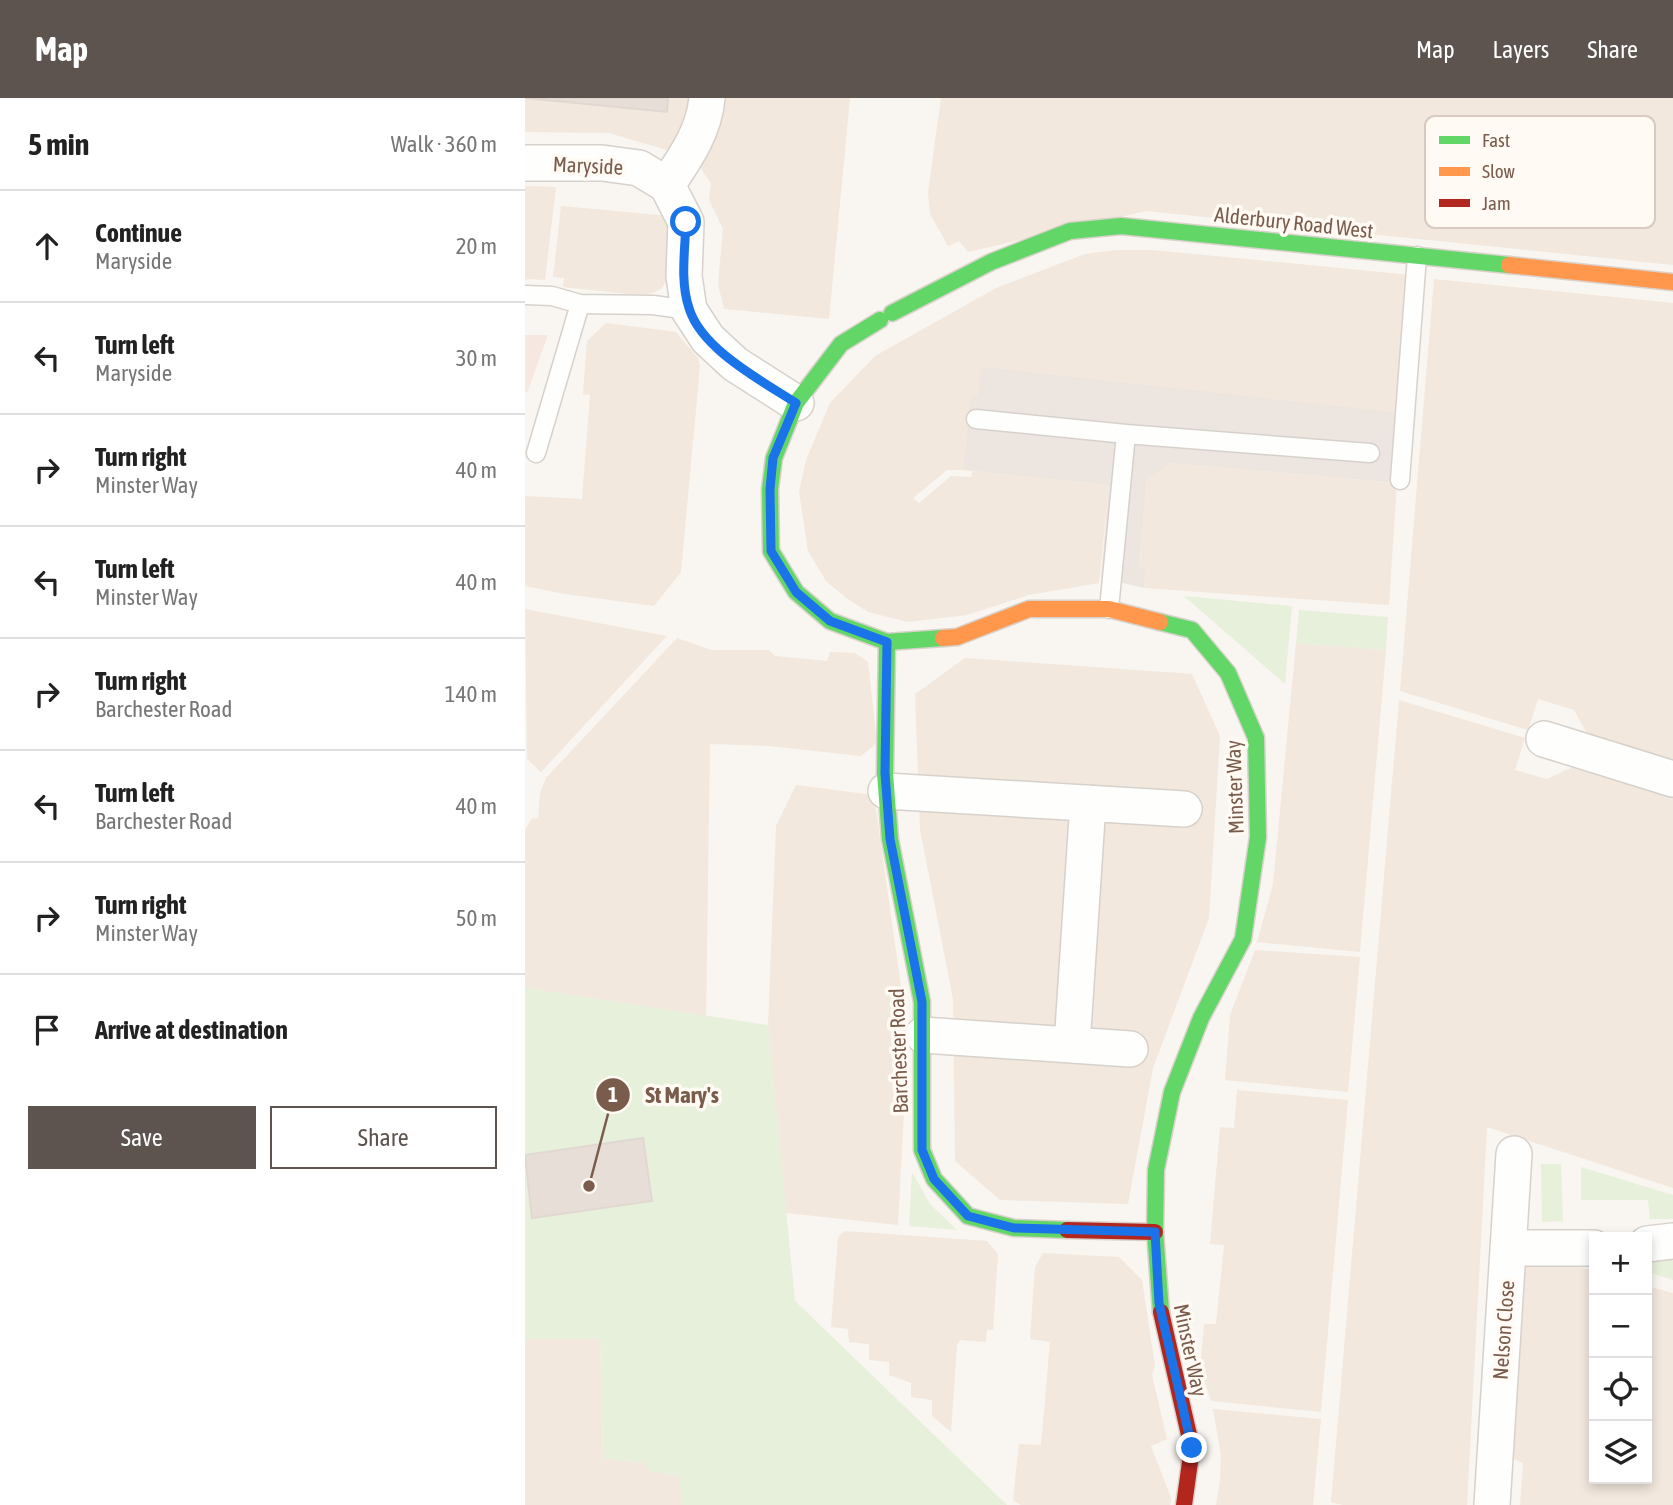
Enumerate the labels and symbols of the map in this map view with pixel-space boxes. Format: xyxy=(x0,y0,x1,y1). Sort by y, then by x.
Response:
legend xyxy=(1425,116,1655,228)
text: Fast xyxy=(1482,129,1510,151)
street label: Maryside xyxy=(552,151,624,179)
text: Slow xyxy=(1482,160,1516,182)
text: Jam xyxy=(1482,192,1511,214)
street label: Alderbury Road West xyxy=(1213,202,1375,242)
route start xyxy=(670,206,701,237)
street label: Minster Way xyxy=(1220,739,1248,834)
street label: Barchester Road xyxy=(884,988,912,1114)
callout: St Mary's xyxy=(596,1073,732,1117)
text: 1 xyxy=(608,1082,618,1106)
text: St Mary's xyxy=(645,1082,719,1108)
street label: Nelson Close xyxy=(1488,1280,1518,1380)
street label: Minster Way xyxy=(1169,1302,1213,1399)
route end xyxy=(1176,1432,1207,1463)

